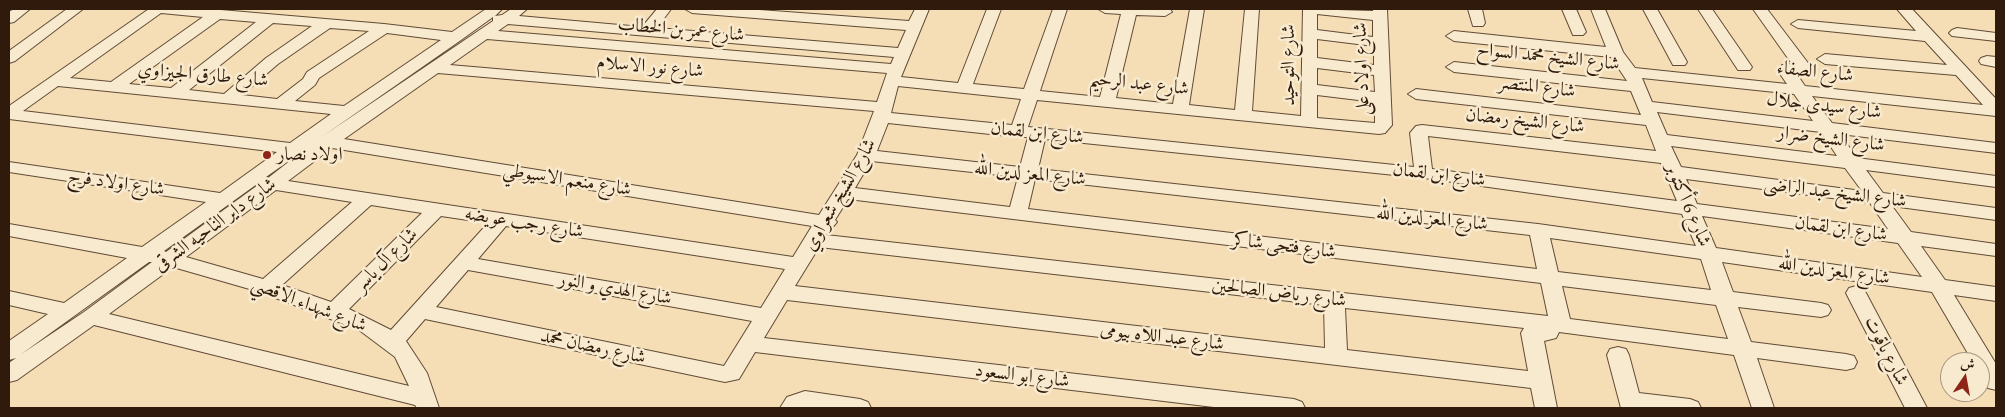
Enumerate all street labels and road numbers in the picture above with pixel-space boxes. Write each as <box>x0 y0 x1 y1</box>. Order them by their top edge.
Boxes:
street label: شارع عمر بن الخطاب <box>617 13 745 47</box>
street label: شارع اولاد على <box>1349 22 1375 116</box>
street label: شارع التوحيد <box>1278 24 1300 106</box>
street label: شارع الشيخ محمد السواح <box>1475 38 1621 76</box>
street label: شارع نور الاسلام <box>596 51 704 83</box>
street label: شارع الصفاء <box>1776 57 1854 87</box>
street label: شارع طارق الجيزاوي <box>137 58 269 92</box>
street label: شارع عبد الرحيم <box>1088 67 1190 101</box>
street label: شارع المنتصر <box>1497 71 1577 103</box>
street label: شارع سيدى جلال <box>1765 88 1883 124</box>
street label: شارع الشيخ رمضان <box>1464 103 1586 139</box>
street label: شارع ابن لقمان <box>989 117 1085 149</box>
street label: شارع الشيخ ضرار <box>1776 121 1886 157</box>
street label: شارع الشيخ شعراوي <box>799 135 881 255</box>
street label: شارع المعز لدين الله <box>973 157 1087 191</box>
street label: شارع ابن لقمان <box>1391 158 1487 192</box>
street label: شارع منعم الاسيوطي <box>501 159 633 201</box>
street label: شارع 6 أكتوبر <box>1660 160 1716 250</box>
street label: شارع اولاد فرج <box>66 165 166 201</box>
street label: شارع داير الناحيه الشرقى <box>149 173 281 277</box>
street label: شارع الشيخ عبد الراضى <box>1762 173 1908 213</box>
street label: شارع رجب عويضه <box>463 202 585 244</box>
street label: شارع المعز لدين الله <box>1375 202 1489 236</box>
street label: شارع ابن لقمان <box>1793 211 1889 247</box>
street label: شارع آل ياسر <box>349 223 423 297</box>
street label: شارع فتحى شاكر <box>1231 228 1337 264</box>
street label: شارع المعز لدين الله <box>1777 252 1891 290</box>
street label: شارع الهدي و النور <box>557 268 673 310</box>
street label: شارع شهداء الاقصي <box>248 273 370 337</box>
street label: شارع رياض الصالحين <box>1211 273 1347 313</box>
street label: شارع ياقوت <box>1859 313 1913 389</box>
street label: شارع عبد اللاه بيومى <box>1099 318 1225 356</box>
street label: شارع رمضان محمد <box>538 325 648 369</box>
street label: شارع ابو السعود <box>973 359 1071 393</box>

